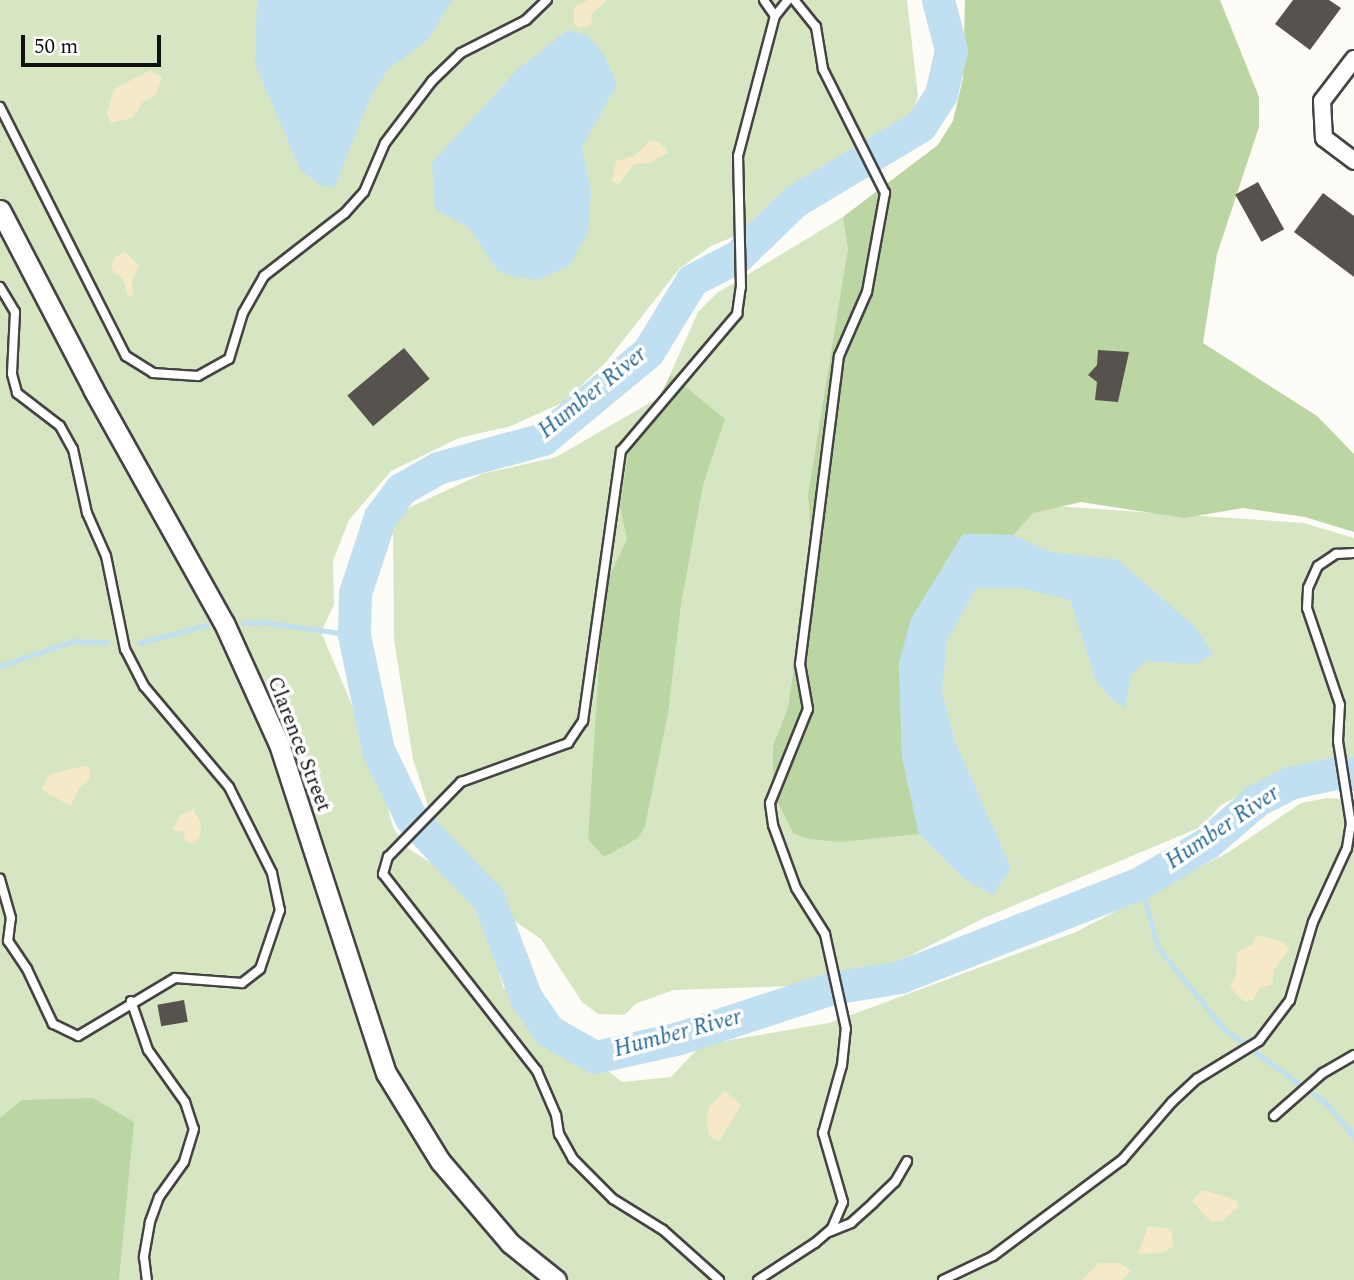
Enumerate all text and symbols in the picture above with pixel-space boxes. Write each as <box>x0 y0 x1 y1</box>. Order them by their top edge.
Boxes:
scale bar <box>24 21 164 65</box>
text: 50 m <box>34 31 78 63</box>
water label: Humber River <box>533 341 653 445</box>
street label: Clarence Street <box>262 673 336 815</box>
water label: Humber River <box>1161 780 1285 876</box>
water label: Humber River <box>611 1004 745 1064</box>

